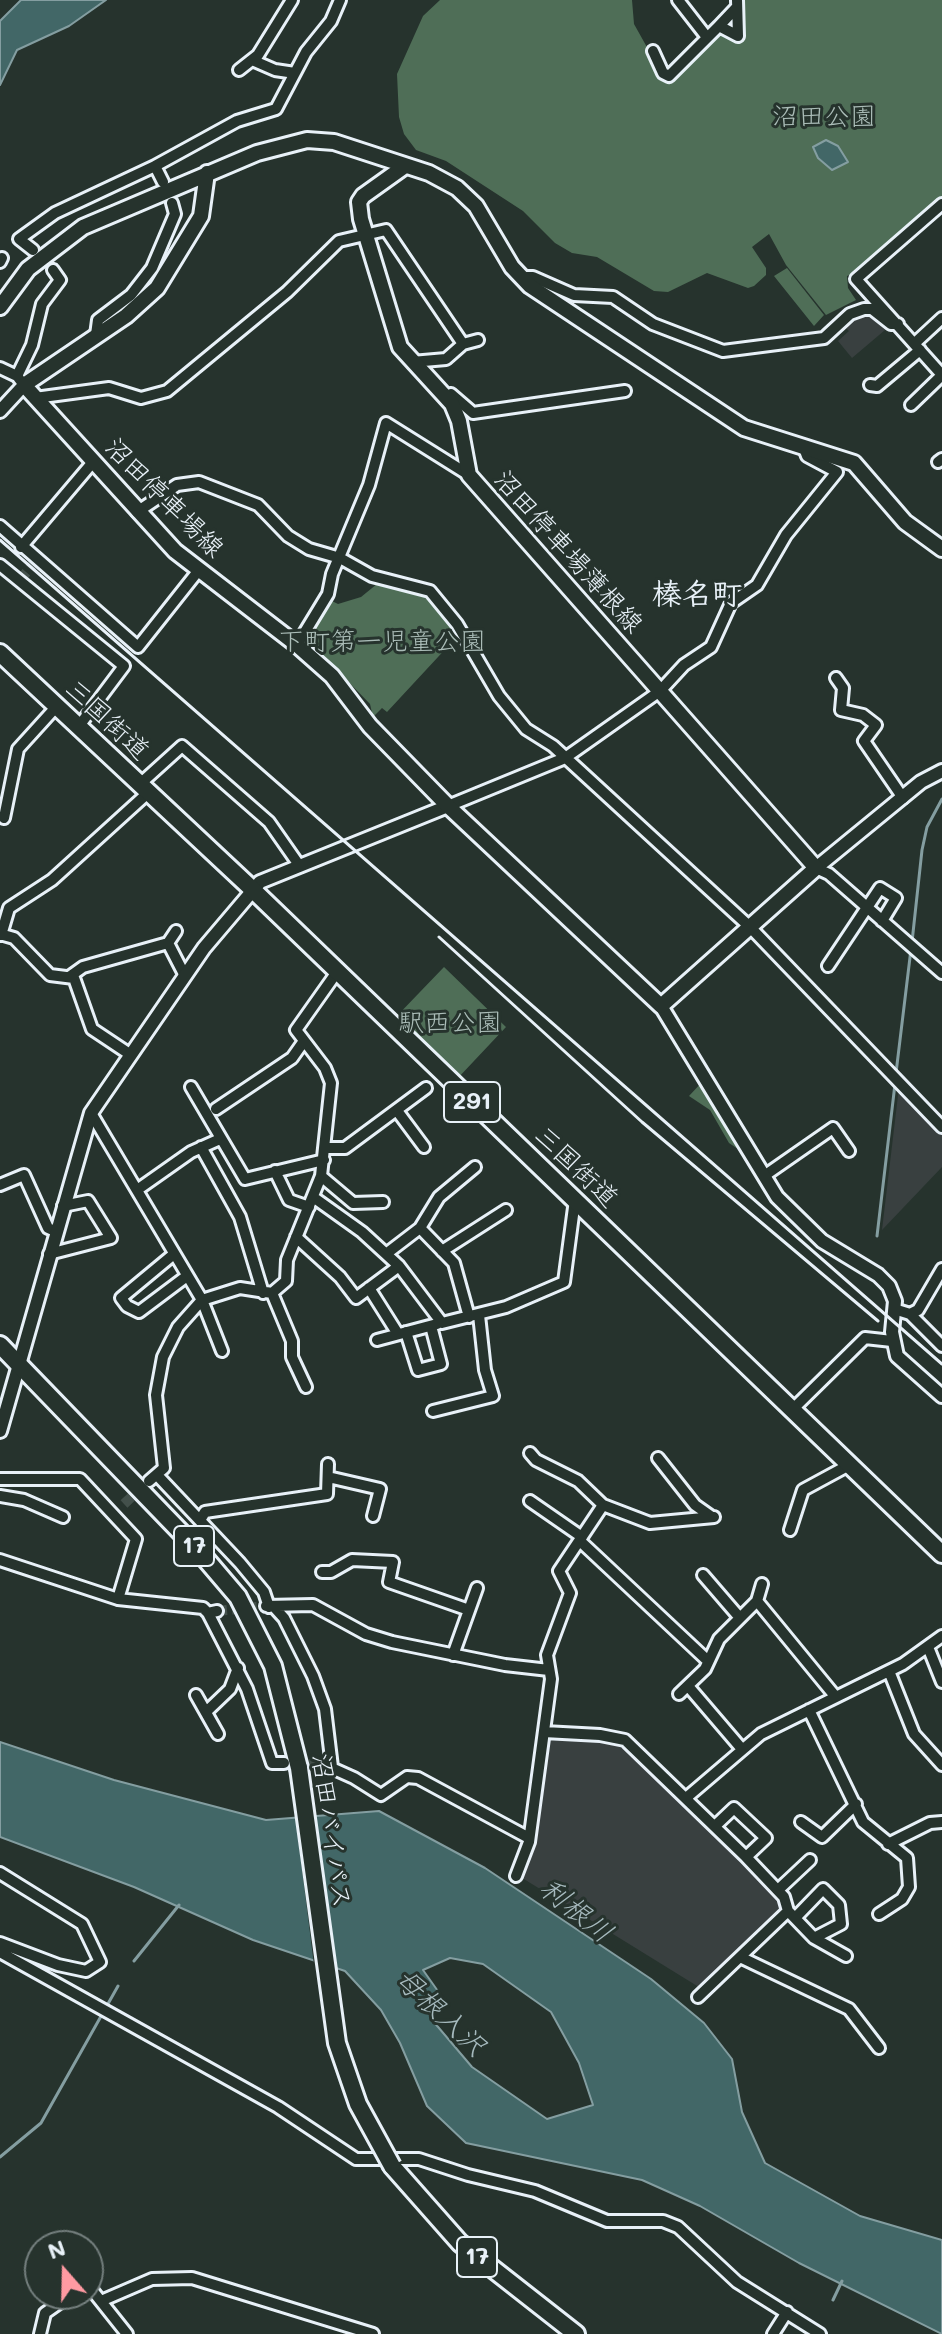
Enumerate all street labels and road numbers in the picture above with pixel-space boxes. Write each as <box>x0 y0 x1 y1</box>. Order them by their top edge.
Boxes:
street label: 沼田停車場線 <box>98 432 230 564</box>
street label: 沼田停車場薄根線 <box>487 464 649 640</box>
street label: 三国街道 <box>58 673 156 767</box>
road number: 291 <box>444 1082 500 1122</box>
street label: 三国街道 <box>528 1120 624 1214</box>
road number: 17 <box>174 1526 214 1566</box>
street label: 沼田バイパス <box>305 1752 357 1910</box>
road number: 17 <box>457 2237 497 2277</box>

